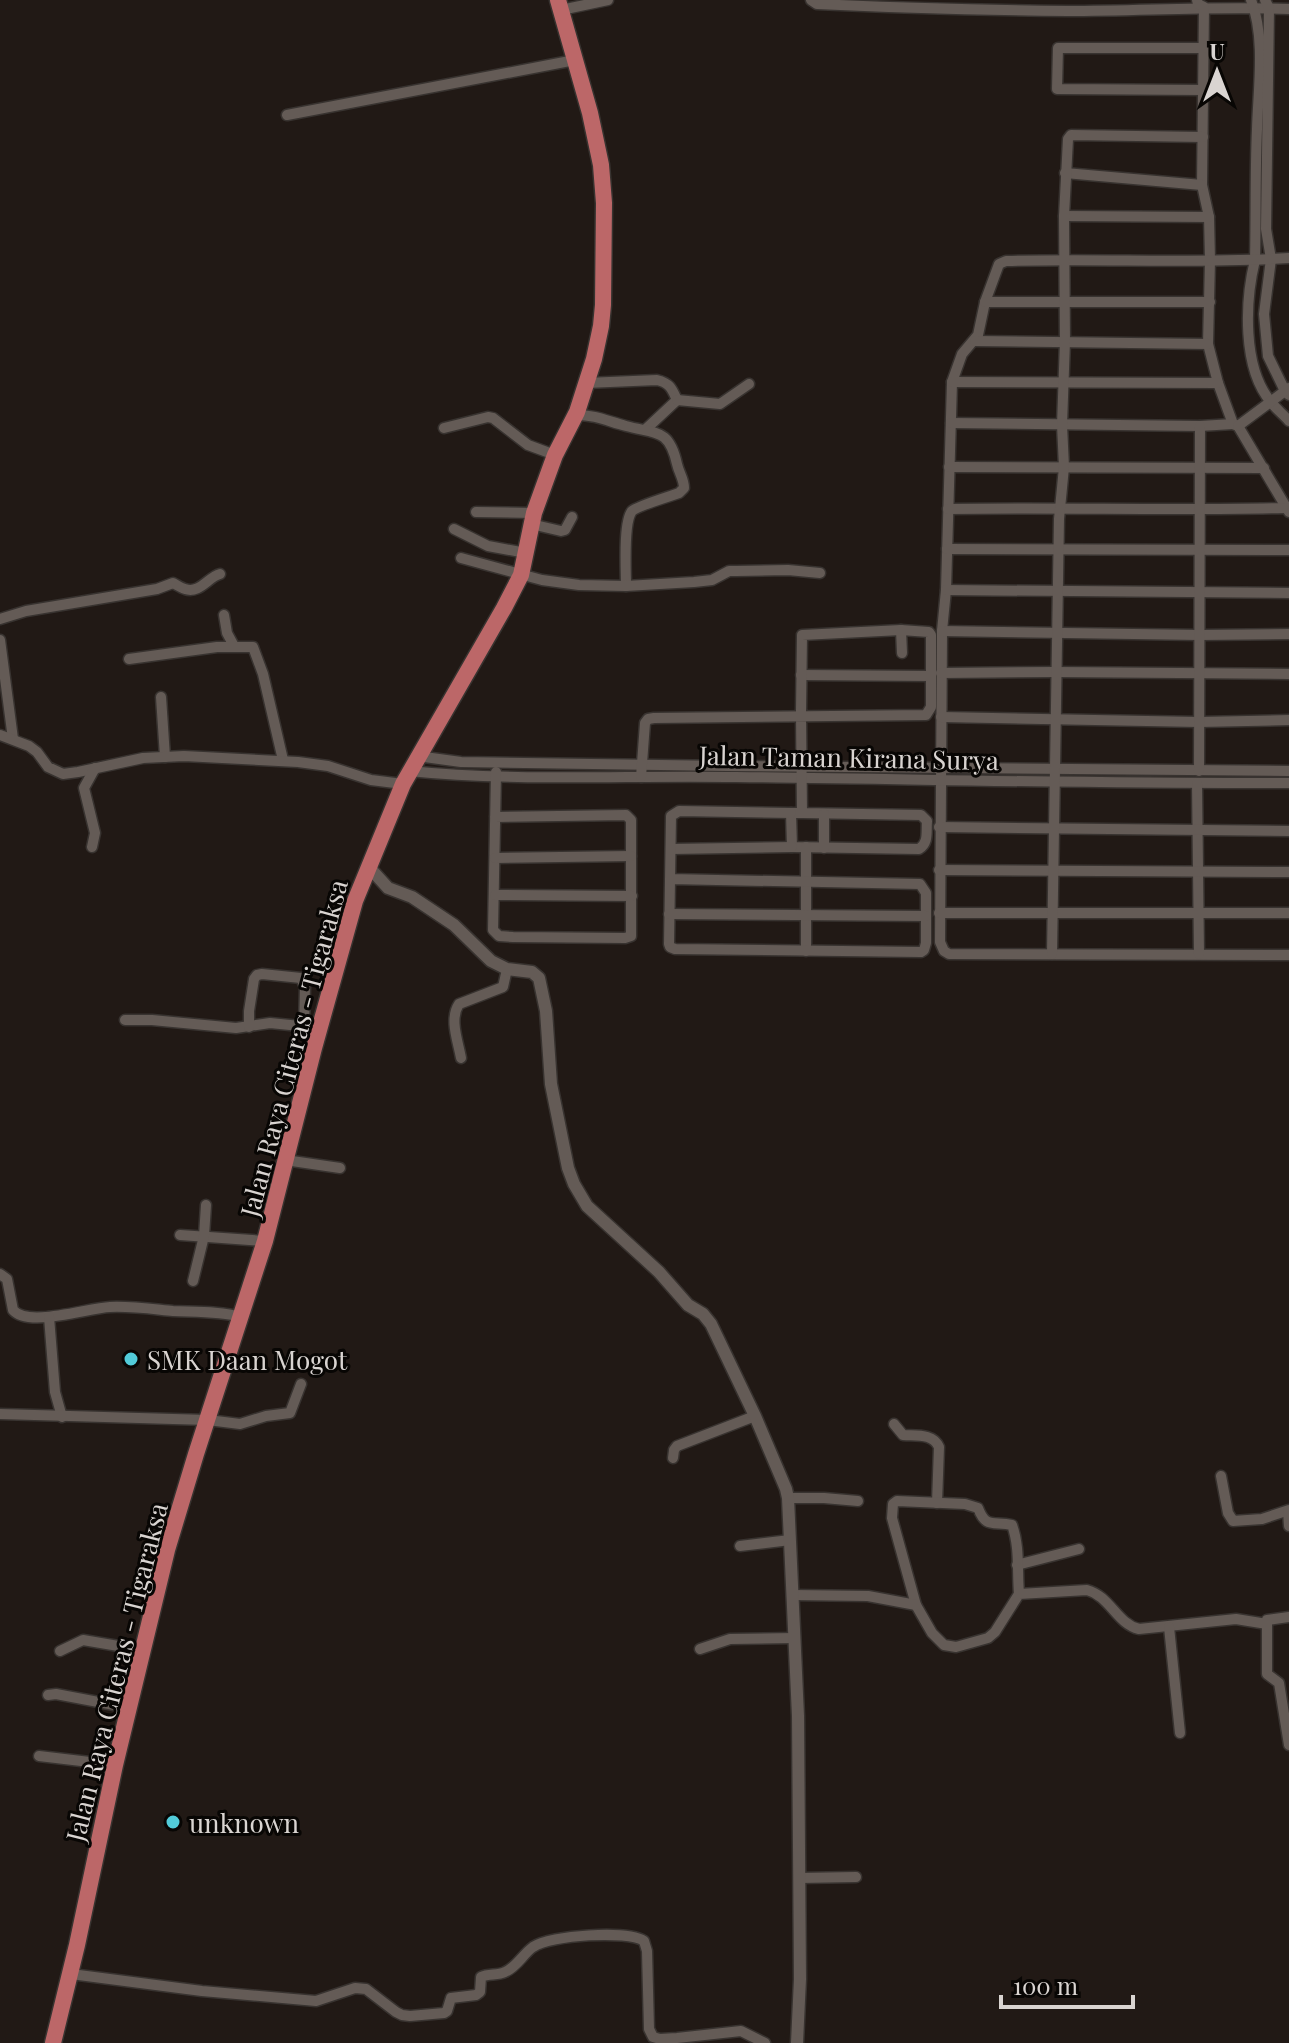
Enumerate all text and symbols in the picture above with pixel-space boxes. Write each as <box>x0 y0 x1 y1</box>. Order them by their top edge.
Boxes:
north arrow <box>1177 32 1257 112</box>
text: U <box>1209 36 1225 66</box>
street label: Jalan Taman Kirana Surya <box>698 737 999 777</box>
street label: Jalan Raya Citeras - Tigaraksa <box>231 875 355 1221</box>
place label: SMK Daan Mogot <box>147 1342 348 1377</box>
marker: SMK Daan Mogot <box>122 1350 140 1368</box>
street label: Jalan Raya Citeras - Tigaraksa <box>57 1499 175 1846</box>
place label: unknown <box>189 1805 300 1840</box>
marker: unknown <box>164 1813 182 1831</box>
scale bar <box>1001 1959 1133 2009</box>
text: 100 m <box>1013 1969 1078 2001</box>

